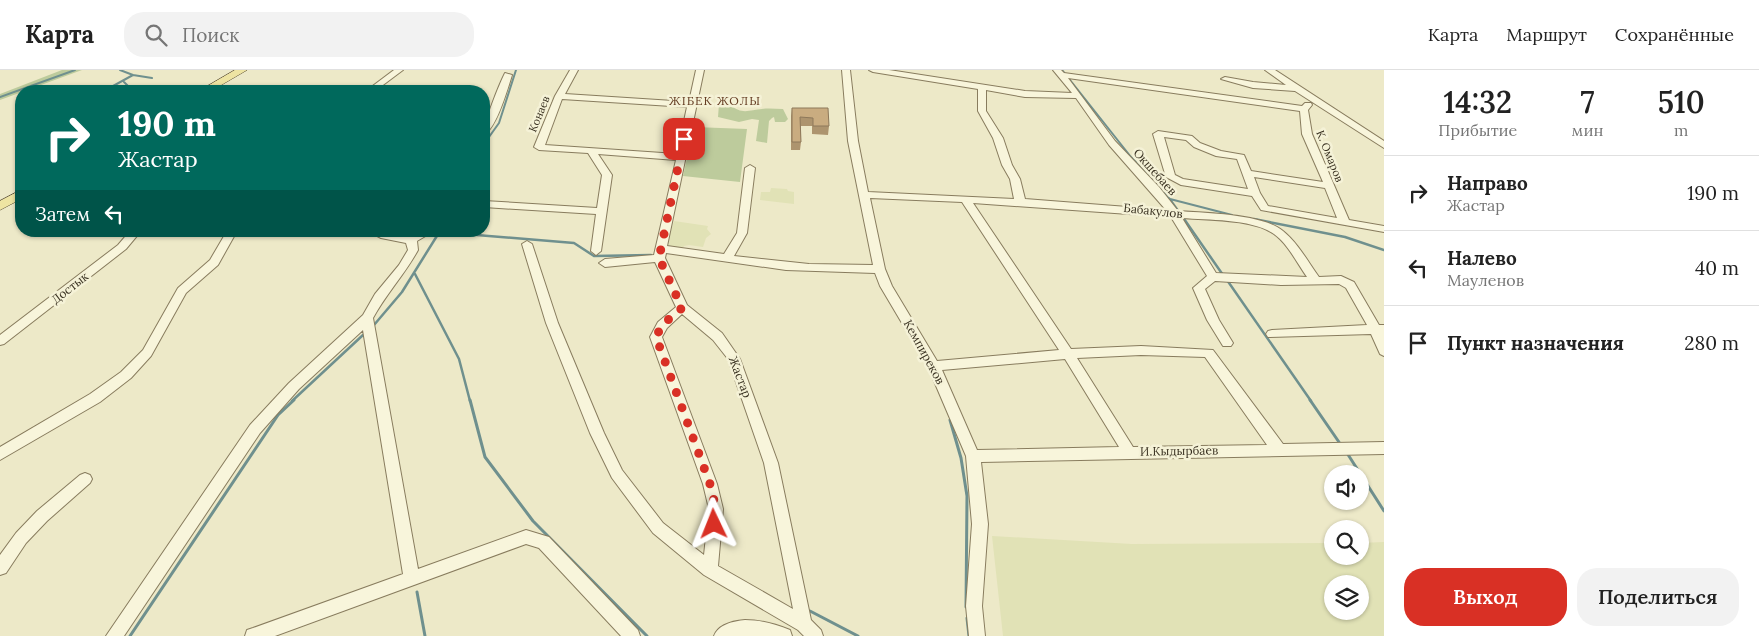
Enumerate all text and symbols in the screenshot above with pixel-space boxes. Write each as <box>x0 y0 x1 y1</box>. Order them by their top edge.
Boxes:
search box <box>124 12 474 57</box>
text: Карта <box>25 19 94 50</box>
icon: search <box>142 21 170 49</box>
text: Поиск <box>182 23 240 47</box>
text: Карта <box>1428 23 1478 46</box>
text: Маршрут <box>1506 23 1587 46</box>
text: Сохранённые <box>1615 23 1734 46</box>
text: 14:32 <box>1444 83 1512 121</box>
text: 7 <box>1581 83 1594 121</box>
text: 510 <box>1658 83 1705 121</box>
district label: ЖІБЕК ЖОЛЫ <box>669 93 761 108</box>
street label: Конаев <box>525 94 553 134</box>
text: 190 m <box>118 101 216 146</box>
icon: right <box>35 105 100 170</box>
pin <box>663 118 705 160</box>
text: Прибытие <box>1438 120 1517 140</box>
text: мин <box>1572 120 1603 140</box>
text: m <box>1674 120 1688 140</box>
icon: arrive <box>670 125 698 153</box>
street label: К. Омаров <box>1313 128 1347 184</box>
text: Жастар <box>118 145 198 173</box>
street label: Окшебаев <box>1130 145 1180 198</box>
text: Направо <box>1447 171 1528 195</box>
icon: right <box>1404 179 1432 207</box>
text: 190 m <box>1687 181 1739 205</box>
text: Жастар <box>1447 195 1505 215</box>
icon: left <box>100 200 128 228</box>
street label: Бабакулов <box>1123 200 1183 221</box>
text: Затем <box>35 202 90 226</box>
text: Налево <box>1447 246 1517 270</box>
icon: left <box>1404 254 1432 282</box>
text: 40 m <box>1695 256 1739 280</box>
street label: Достык <box>48 268 92 307</box>
text: Мауленов <box>1447 270 1524 290</box>
street label: Кемпиреков <box>901 317 948 387</box>
icon: arrive <box>1404 329 1432 357</box>
text: Пункт назначения <box>1447 331 1624 355</box>
text: 280 m <box>1684 331 1739 355</box>
street label: Жастар <box>726 354 755 400</box>
street label: И.Кыдырбаев <box>1140 442 1218 459</box>
map controls <box>1324 465 1369 620</box>
button: sound <box>1324 465 1369 510</box>
position arrow <box>687 497 739 549</box>
button: search <box>1324 520 1369 565</box>
button: Выход <box>1404 568 1567 626</box>
button: Поделиться <box>1577 568 1739 626</box>
button: layers <box>1324 575 1369 620</box>

